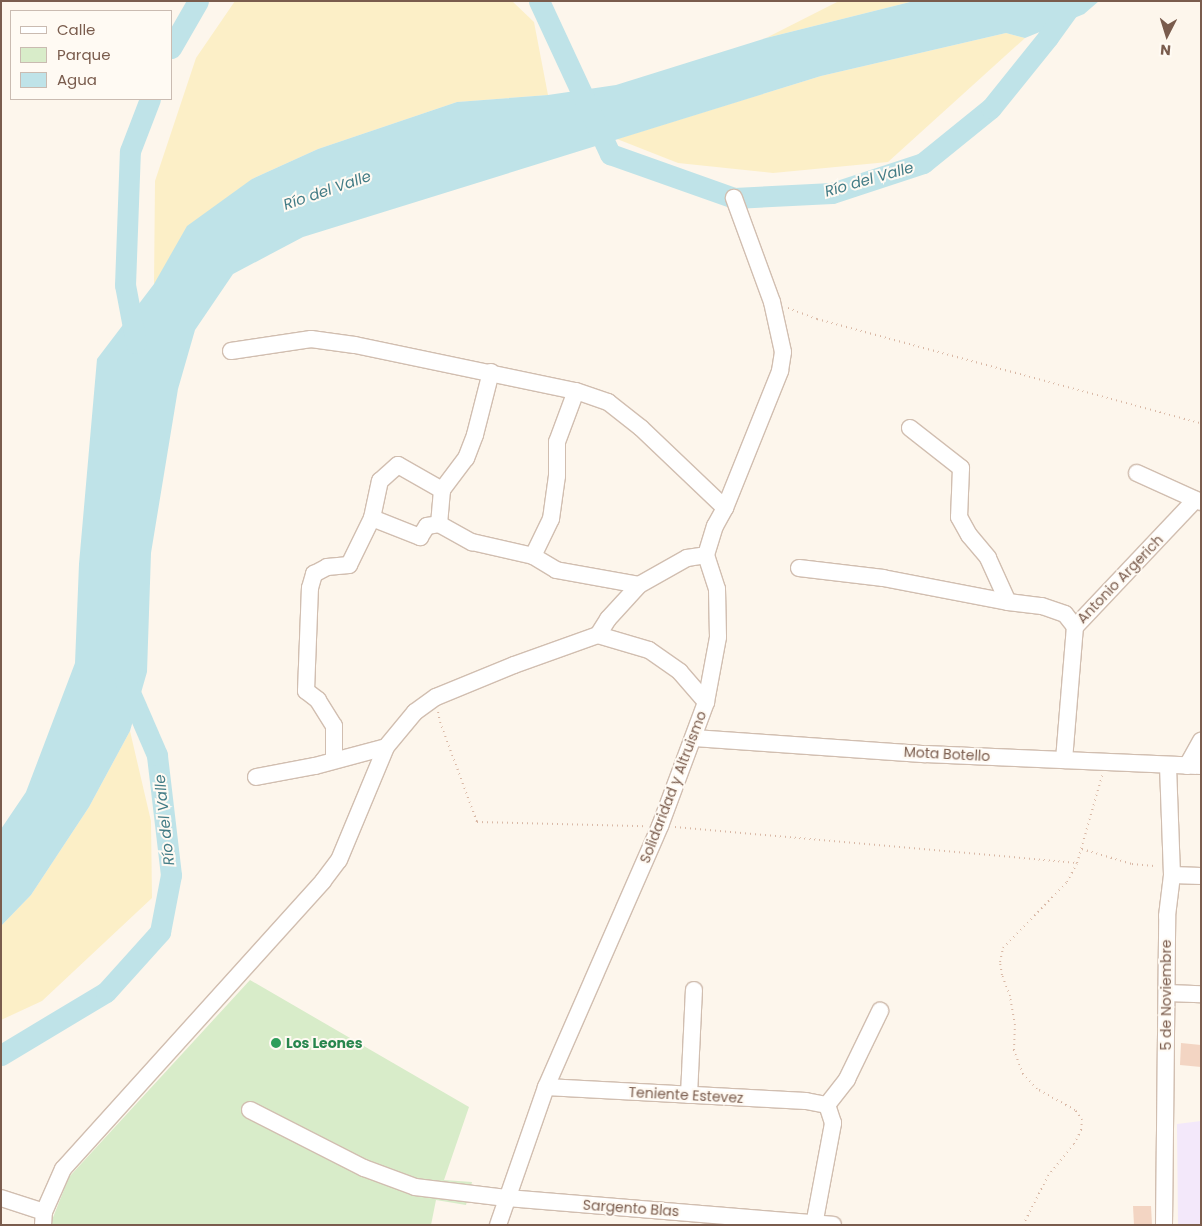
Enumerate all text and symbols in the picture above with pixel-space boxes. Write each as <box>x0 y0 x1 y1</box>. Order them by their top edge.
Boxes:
legend <box>10 10 172 100</box>
north arrow <box>1142 10 1192 60</box>
text: Calle <box>57 19 95 40</box>
text: N <box>1160 40 1172 60</box>
text: Parque <box>57 44 110 65</box>
text: Agua <box>57 69 97 90</box>
water label: Río del Valle <box>823 158 915 200</box>
water label: Río del Valle <box>281 167 373 213</box>
street label: Antonio Argerich <box>1074 531 1166 627</box>
street label: Solidaridad y Altruismo <box>636 709 710 865</box>
street label: Mota Botello <box>903 743 991 765</box>
water label: Río del Valle <box>150 774 178 866</box>
street label: 5 de Noviembre <box>1158 940 1174 1050</box>
place label: Los Leones <box>286 1035 362 1051</box>
marker: Los Leones <box>270 1037 282 1049</box>
street label: Teniente Estevez <box>628 1084 744 1106</box>
street label: Sargento Blas <box>582 1196 680 1220</box>

